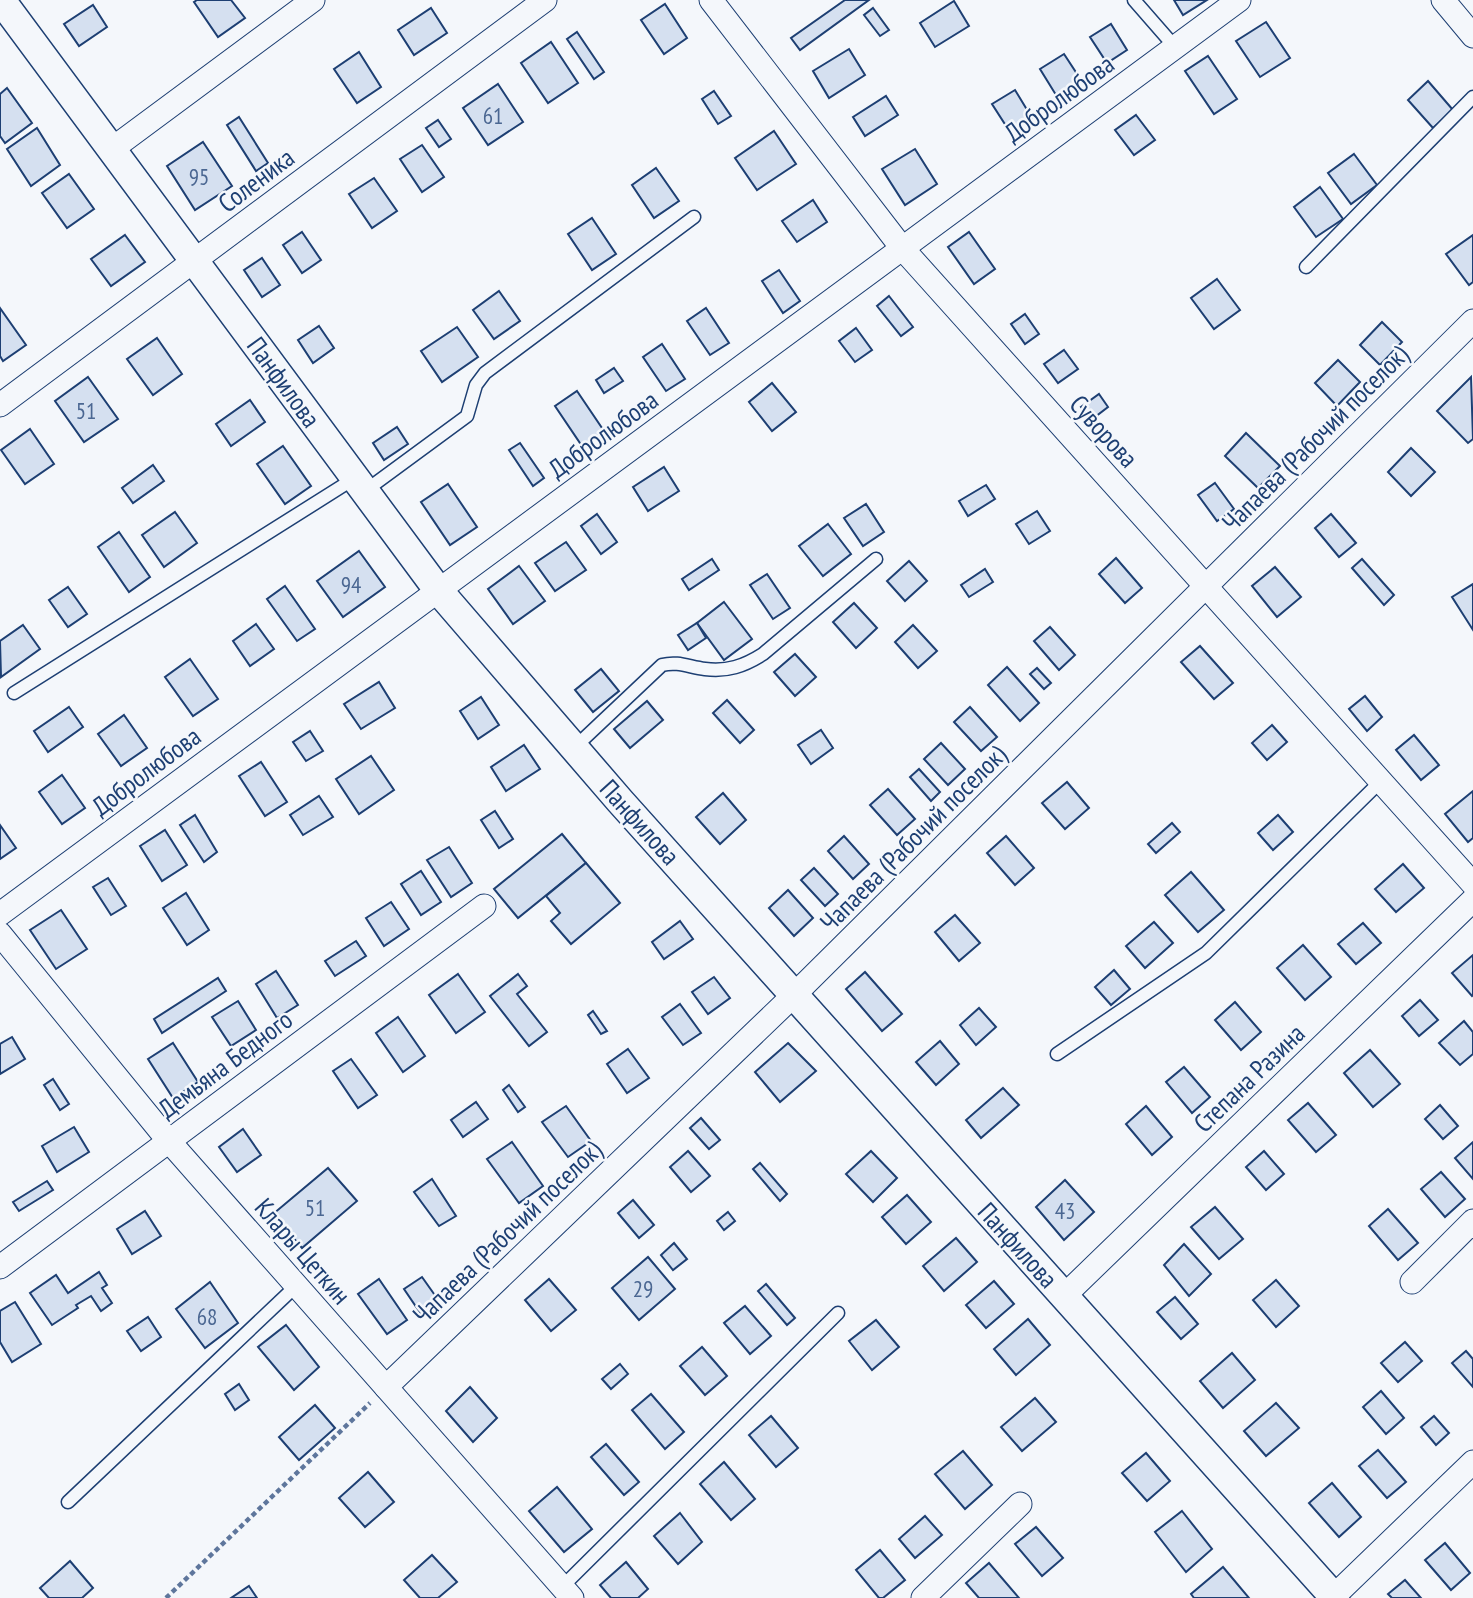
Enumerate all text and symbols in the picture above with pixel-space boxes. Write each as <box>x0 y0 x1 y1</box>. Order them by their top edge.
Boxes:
street label: Добролюбова <box>998 47 1120 149</box>
house number: 61 <box>483 101 503 130</box>
street label: Соленика <box>211 141 301 219</box>
house number: 95 <box>189 162 209 191</box>
street label: Панфилова <box>240 330 328 434</box>
street label: Чапаева (Рабочий поселок) <box>1215 338 1415 538</box>
street label: Добролюбова <box>542 383 664 485</box>
street label: Суворова <box>1063 388 1145 474</box>
house number: 51 <box>76 396 96 425</box>
house number: 94 <box>341 570 361 599</box>
street label: Добролюбова <box>85 719 207 823</box>
street label: Чапаева (Рабочий поселок) <box>813 738 1013 938</box>
street label: Панфилова <box>593 772 687 872</box>
street label: Демьяна Бедного <box>151 1003 299 1125</box>
street label: Степана Разина <box>1187 1017 1311 1139</box>
street label: Чапаева (Рабочий поселок) <box>406 1133 608 1331</box>
street label: Клары Цеткин <box>248 1191 358 1311</box>
house number: 51 <box>305 1193 325 1222</box>
street label: Панфилова <box>971 1195 1065 1295</box>
house number: 43 <box>1055 1196 1075 1225</box>
house number: 29 <box>633 1274 653 1303</box>
house number: 68 <box>197 1302 217 1331</box>

